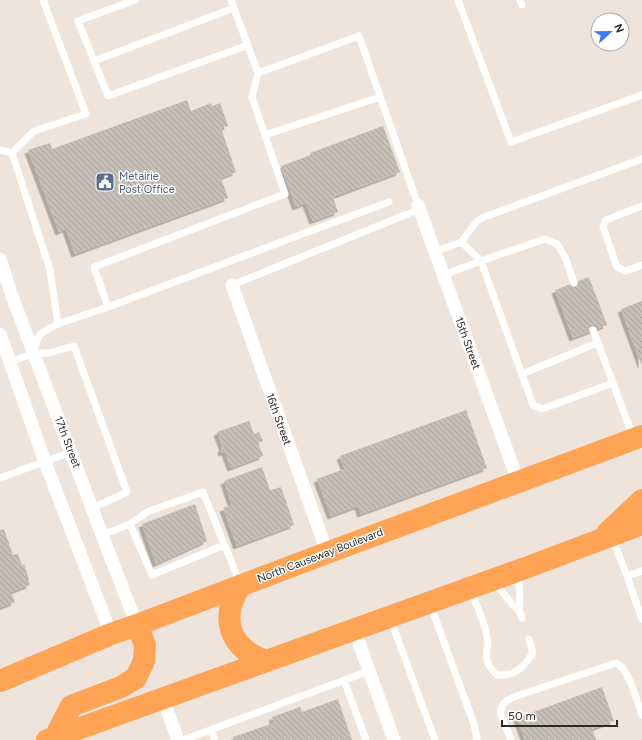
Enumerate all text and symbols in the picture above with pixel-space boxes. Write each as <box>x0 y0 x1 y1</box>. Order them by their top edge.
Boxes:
north arrow <box>590 12 630 52</box>
text: N <box>611 22 626 35</box>
place label: Metairie Post Office <box>119 170 175 196</box>
public building icon: Metairie Post Office <box>94 171 116 193</box>
street label: 15th Street <box>452 315 483 371</box>
street label: 16th Street <box>263 391 294 447</box>
street label: 17th Street <box>52 415 83 470</box>
street label: North Causeway Boulevard <box>255 525 385 585</box>
scale bar <box>502 702 617 728</box>
text: 50 m <box>508 709 536 723</box>

